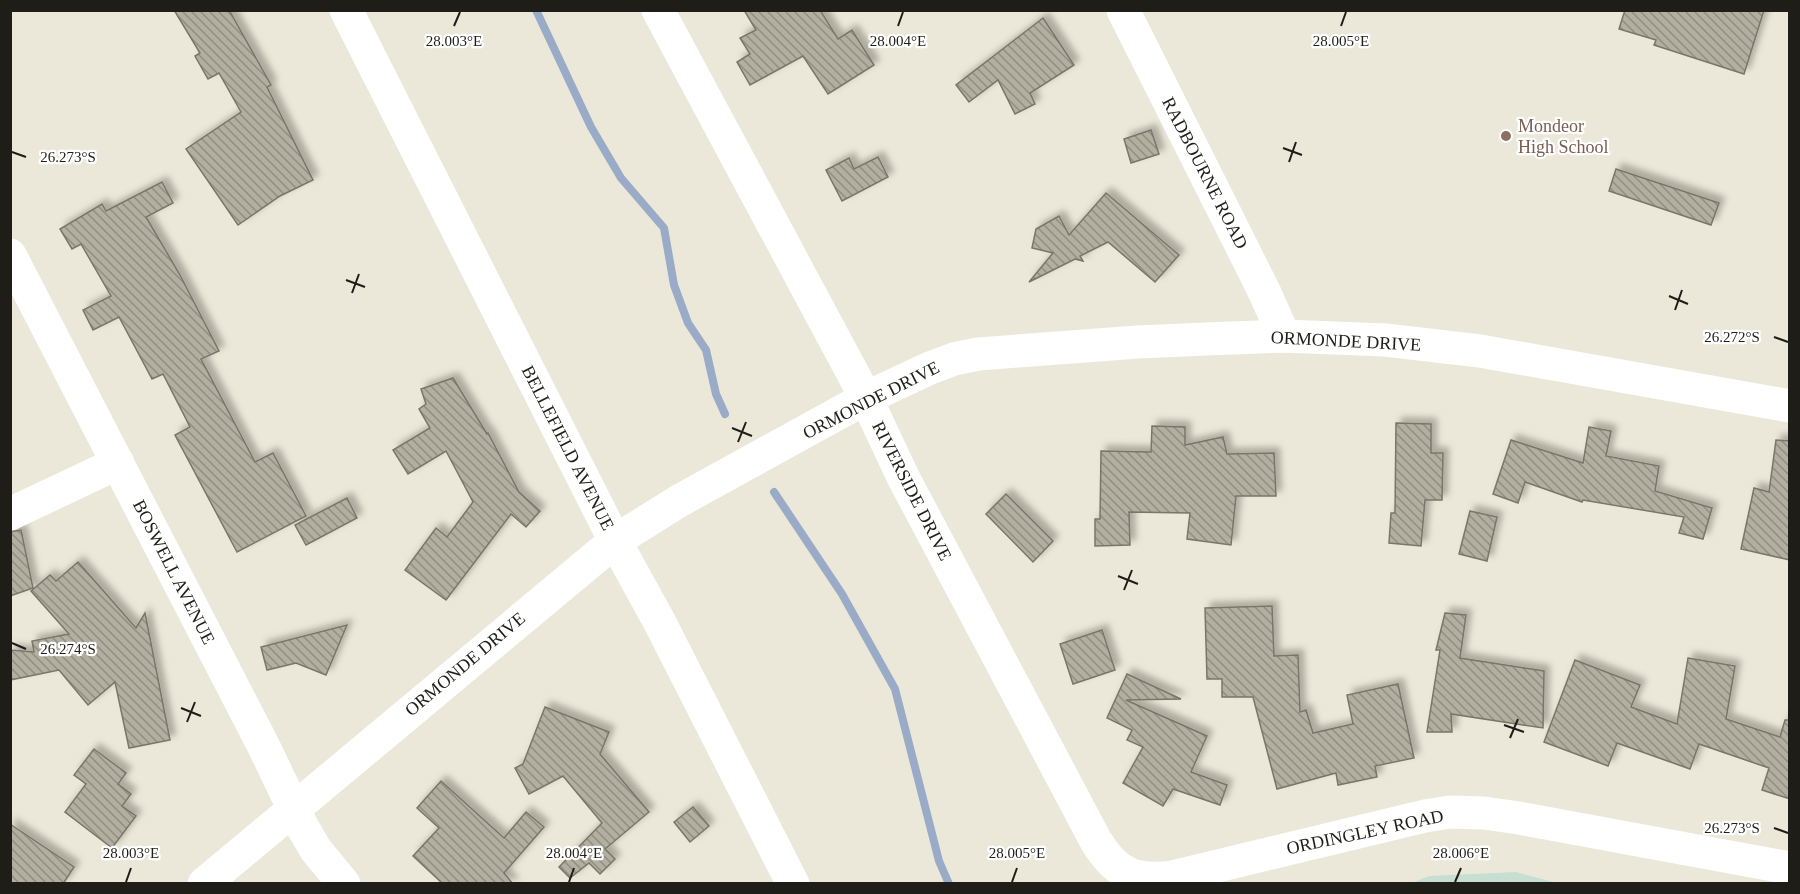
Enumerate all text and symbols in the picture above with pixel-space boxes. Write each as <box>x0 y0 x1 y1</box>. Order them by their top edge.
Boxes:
text: 28.003°E <box>426 33 482 49</box>
text: 28.004°E <box>870 33 926 49</box>
text: 28.005°E <box>1313 33 1369 49</box>
street label: RADBOURNE ROAD <box>1158 94 1252 252</box>
place label: Mondeor High School <box>1518 116 1609 157</box>
marker: Mondeor High School <box>1499 129 1513 143</box>
text: 26.273°S <box>40 149 96 165</box>
street label: ORMONDE DRIVE <box>1270 327 1422 355</box>
text: 26.272°S <box>1704 329 1760 345</box>
street label: ORMONDE DRIVE <box>799 357 943 443</box>
street label: BELLEFIELD AVENUE <box>518 362 618 534</box>
street label: RIVERSIDE DRIVE <box>868 418 956 564</box>
street label: BOSWELL AVENUE <box>129 496 219 648</box>
street label: ORMONDE DRIVE <box>401 608 529 720</box>
text: 26.274°S <box>40 641 96 657</box>
street label: ORDINGLEY ROAD <box>1285 806 1445 858</box>
text: 26.273°S <box>1704 820 1760 836</box>
text: 28.003°E <box>103 845 159 861</box>
text: 28.004°E <box>546 845 602 861</box>
text: 28.005°E <box>989 845 1045 861</box>
text: 28.006°E <box>1433 845 1489 861</box>

